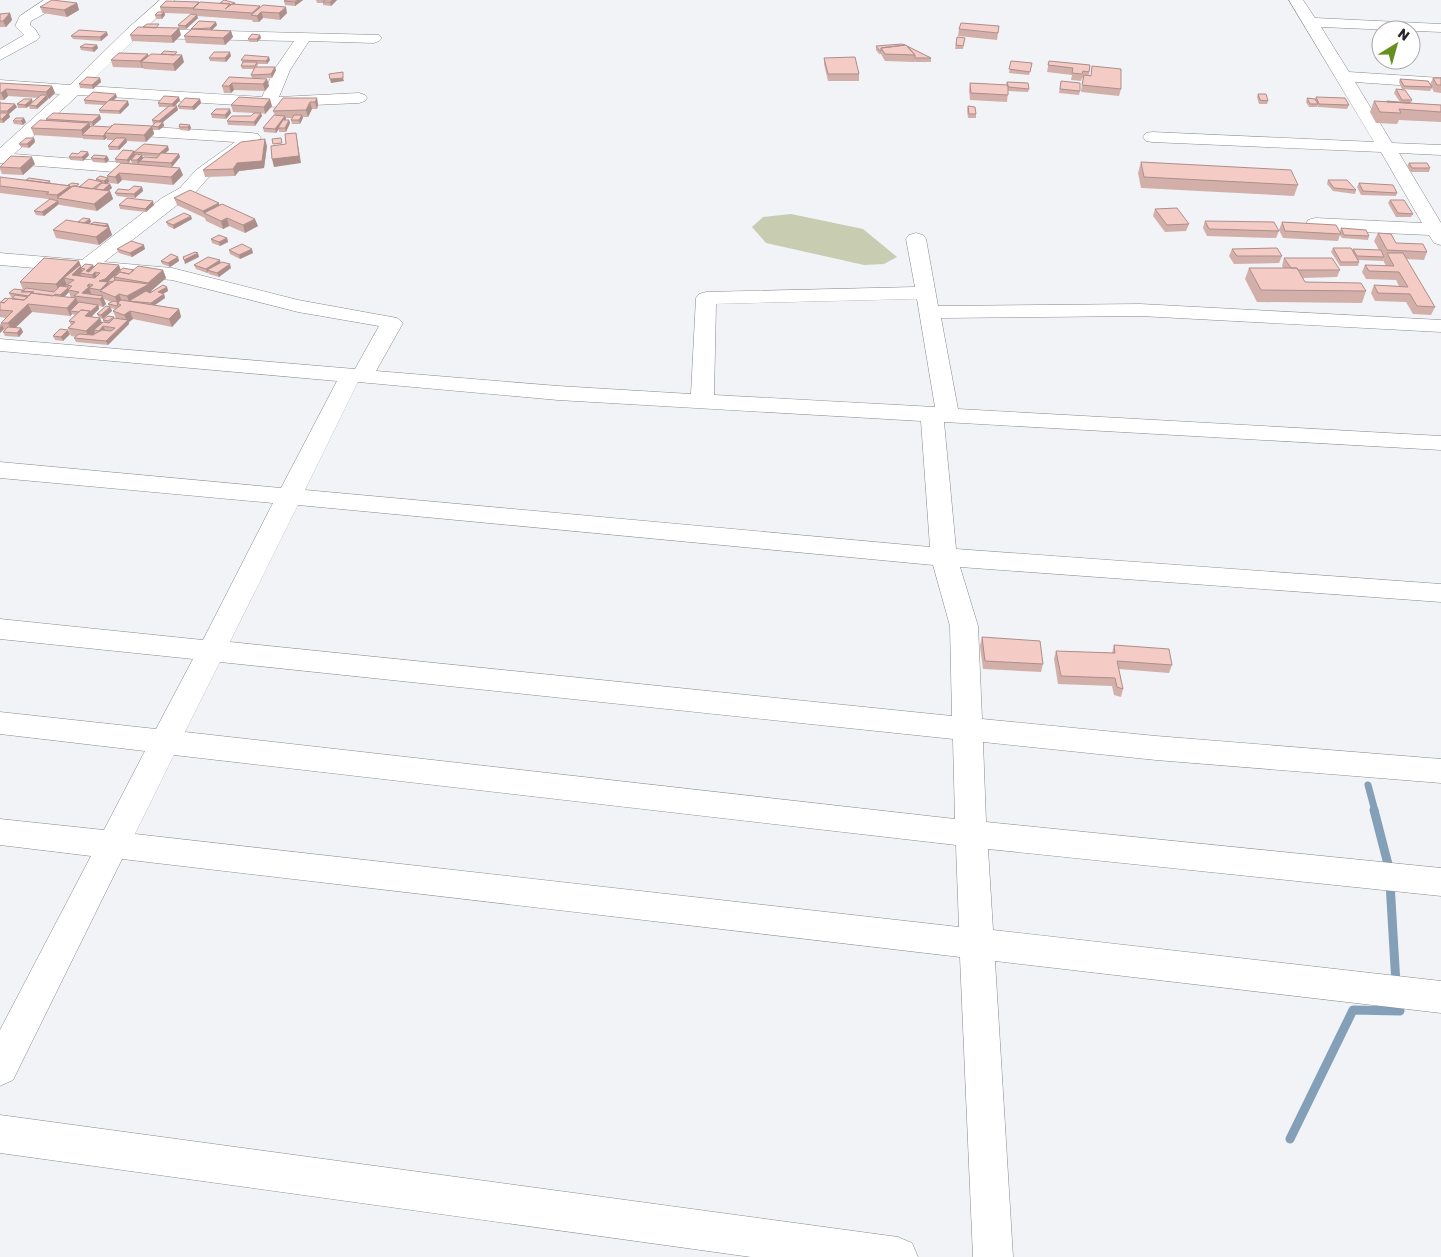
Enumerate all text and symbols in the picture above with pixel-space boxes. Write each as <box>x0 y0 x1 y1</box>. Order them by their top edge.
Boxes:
north arrow <box>1371 20 1421 70</box>
text: N <box>1394 25 1413 45</box>

